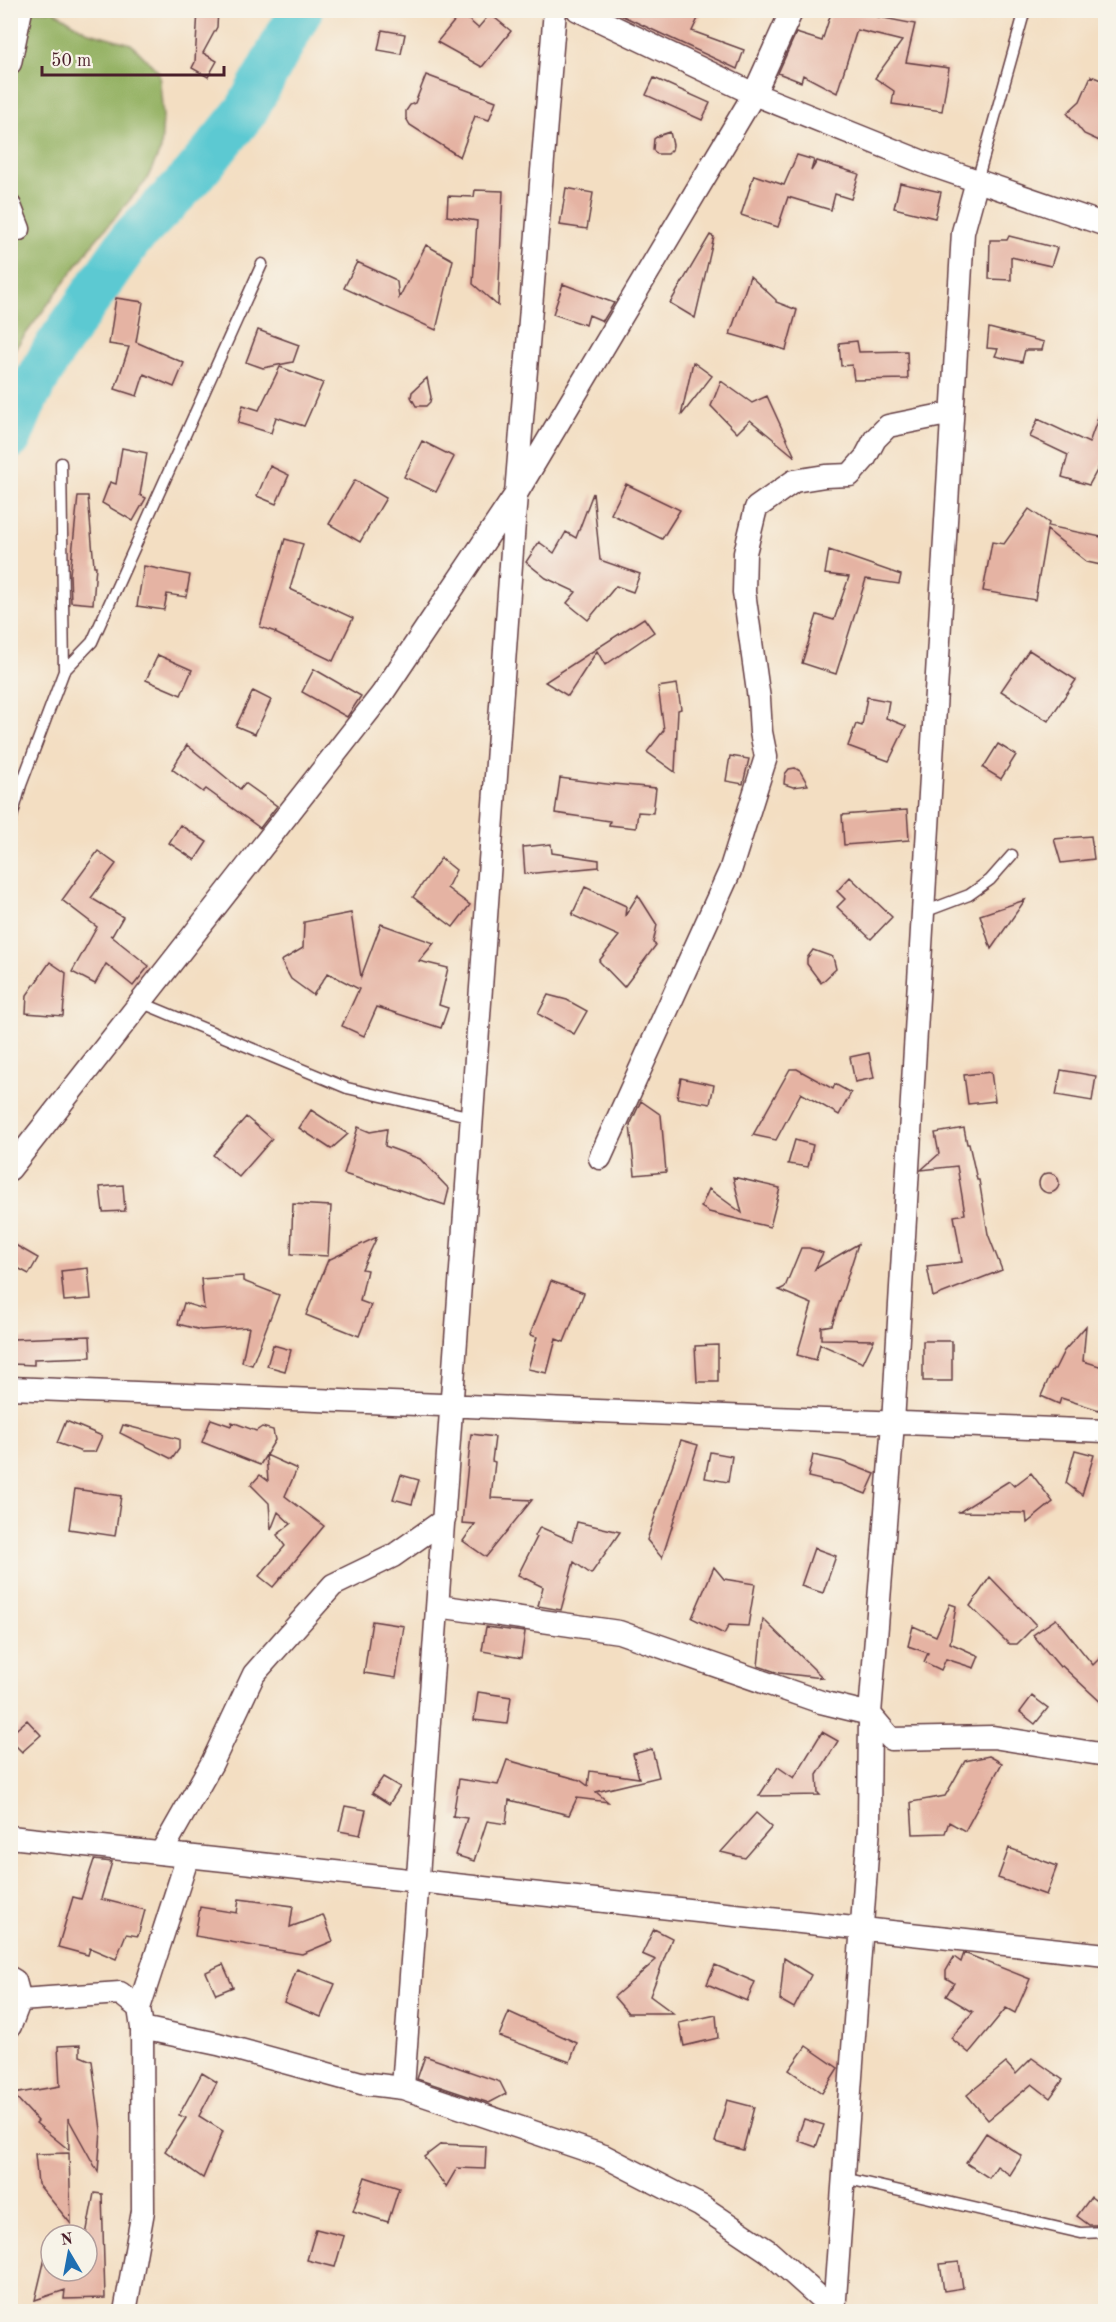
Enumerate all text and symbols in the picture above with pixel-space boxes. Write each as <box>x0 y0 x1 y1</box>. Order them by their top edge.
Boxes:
scale bar <box>42 39 224 77</box>
text: 50 m <box>51 52 91 70</box>
north arrow <box>39 2223 99 2283</box>
text: N <box>59 2231 75 2249</box>

